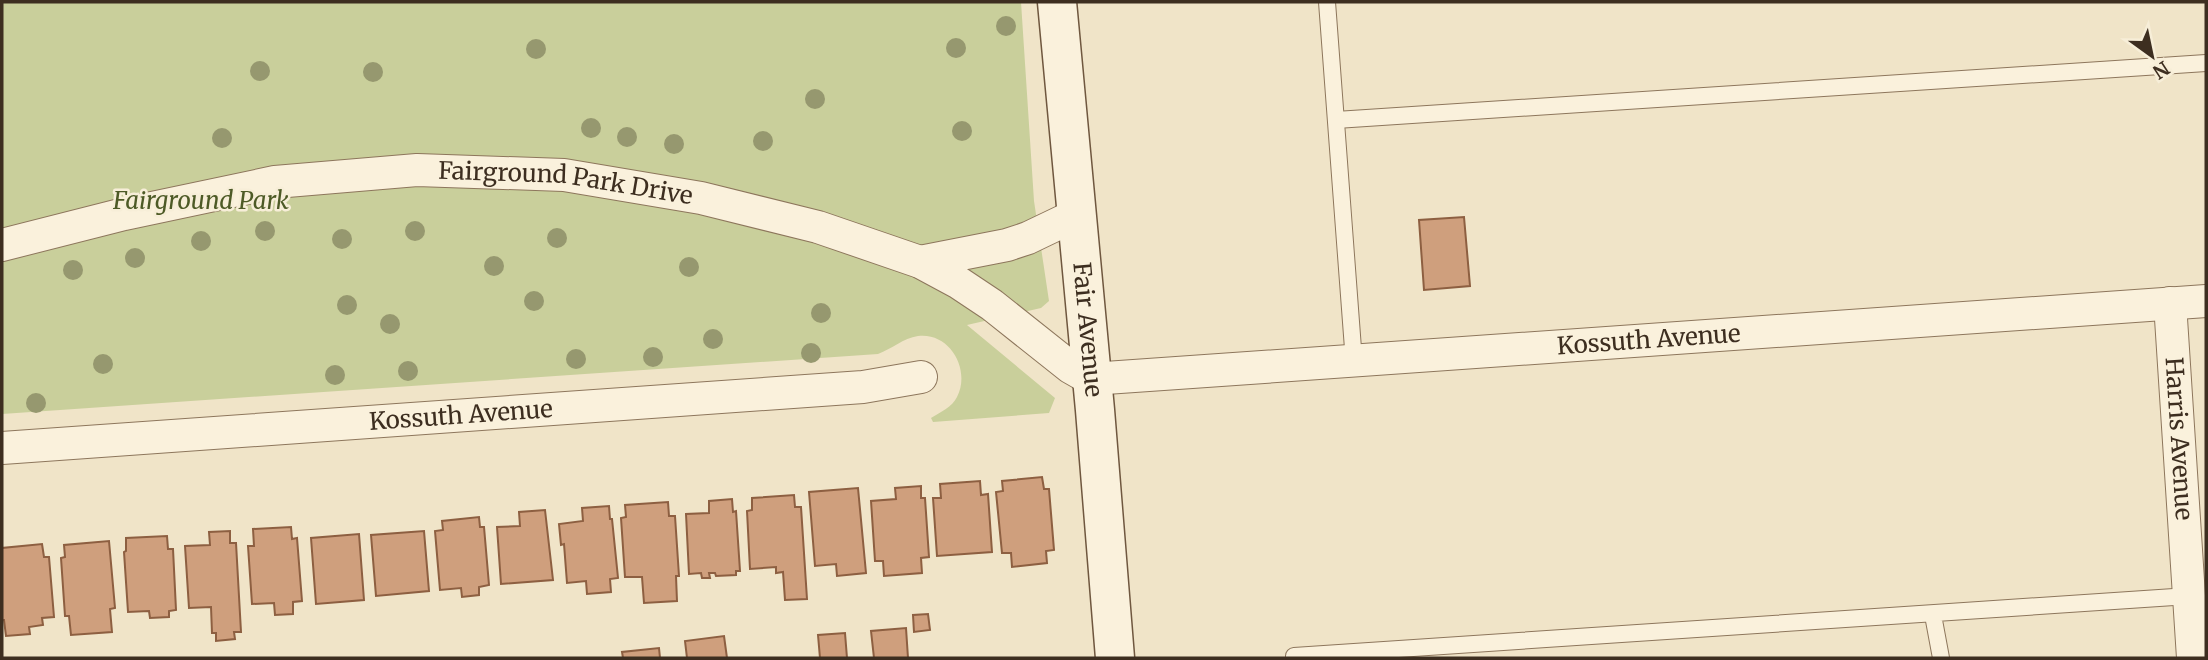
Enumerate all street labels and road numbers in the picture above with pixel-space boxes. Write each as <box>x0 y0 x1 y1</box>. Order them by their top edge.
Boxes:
street label: Fairground Park Drive <box>438 155 695 211</box>
street label: Fair Avenue <box>1066 261 1110 398</box>
street label: Kossuth Avenue <box>1556 318 1742 361</box>
street label: Harris Avenue <box>2159 356 2200 521</box>
street label: Kossuth Avenue <box>368 393 554 437</box>

